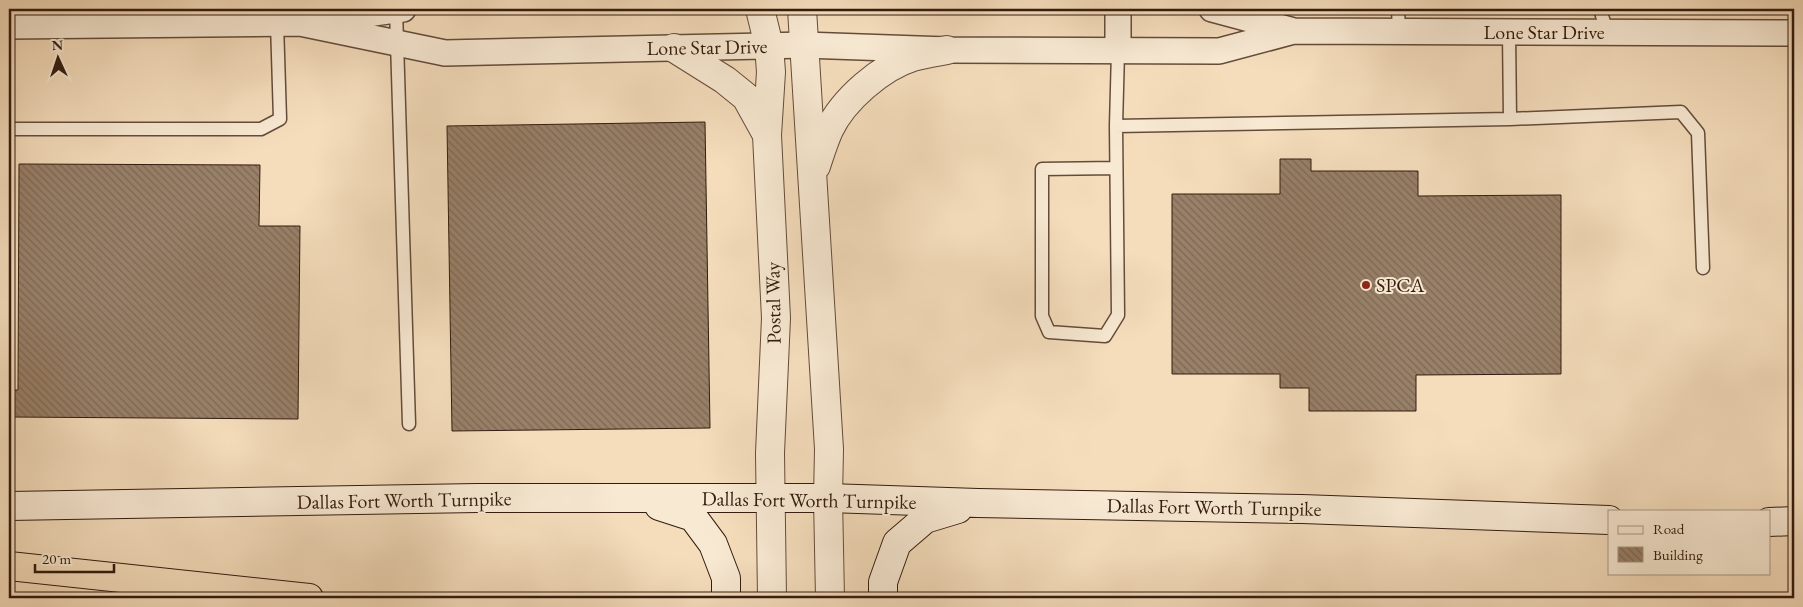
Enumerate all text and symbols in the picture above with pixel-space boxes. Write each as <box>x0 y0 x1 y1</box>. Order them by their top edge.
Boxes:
street label: Lone Star Drive <box>1484 19 1605 45</box>
north arrow <box>32 32 82 82</box>
street label: Lone Star Drive <box>646 33 768 61</box>
text: N <box>51 36 64 54</box>
street label: Postal Way <box>759 261 787 344</box>
place label: SPCA <box>1376 272 1425 298</box>
marker: SPCA <box>1360 279 1372 291</box>
street label: Dallas Fort Worth Turnpike <box>296 485 512 515</box>
street label: Dallas Fort Worth Turnpike <box>701 485 917 515</box>
street label: Dallas Fort Worth Turnpike <box>1106 492 1322 522</box>
legend <box>1608 510 1770 574</box>
text: Road <box>1653 519 1685 538</box>
scale bar <box>35 542 114 574</box>
text: Building <box>1653 545 1703 564</box>
text: 20 m <box>42 549 71 568</box>

